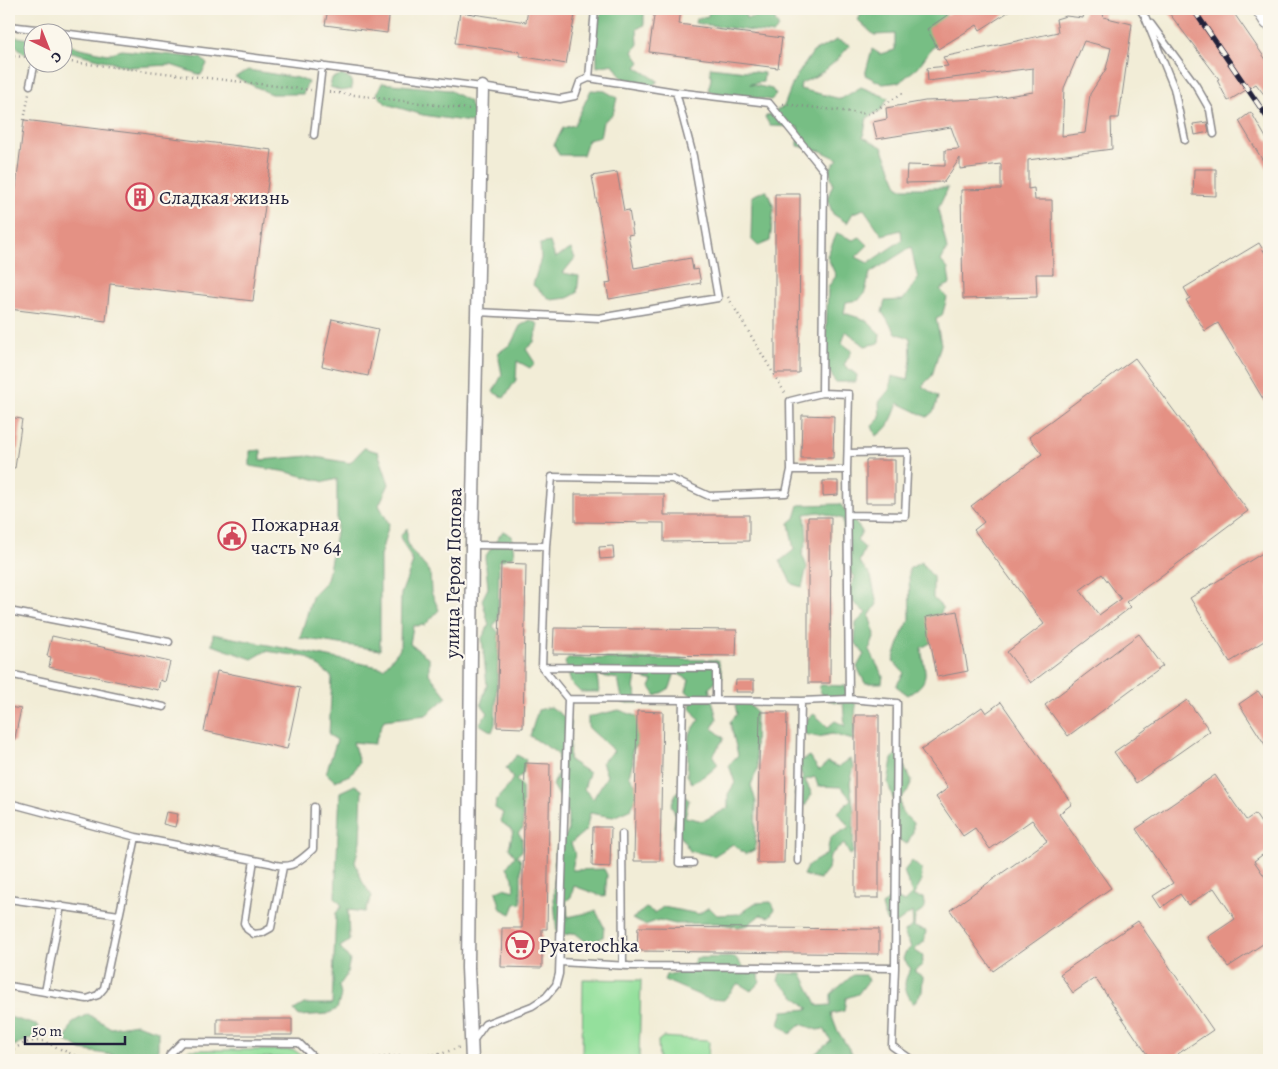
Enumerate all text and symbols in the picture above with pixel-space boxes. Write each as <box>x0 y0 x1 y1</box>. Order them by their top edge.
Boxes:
north arrow <box>22 22 72 72</box>
text: С <box>47 47 66 67</box>
building icon: Сладкая жизнь <box>125 182 155 212</box>
place label: Сладкая жизнь <box>159 184 289 211</box>
street label: улица Героя Попова <box>438 487 468 660</box>
place label: Пожарная часть № 64 <box>251 511 341 561</box>
public building icon: Пожарная часть № 64 <box>217 521 247 551</box>
supermarket icon: Pyaterochka <box>505 930 535 960</box>
place label: Pyaterochka <box>539 932 640 959</box>
scale bar <box>25 1014 125 1046</box>
text: 50 m <box>32 1021 62 1041</box>

